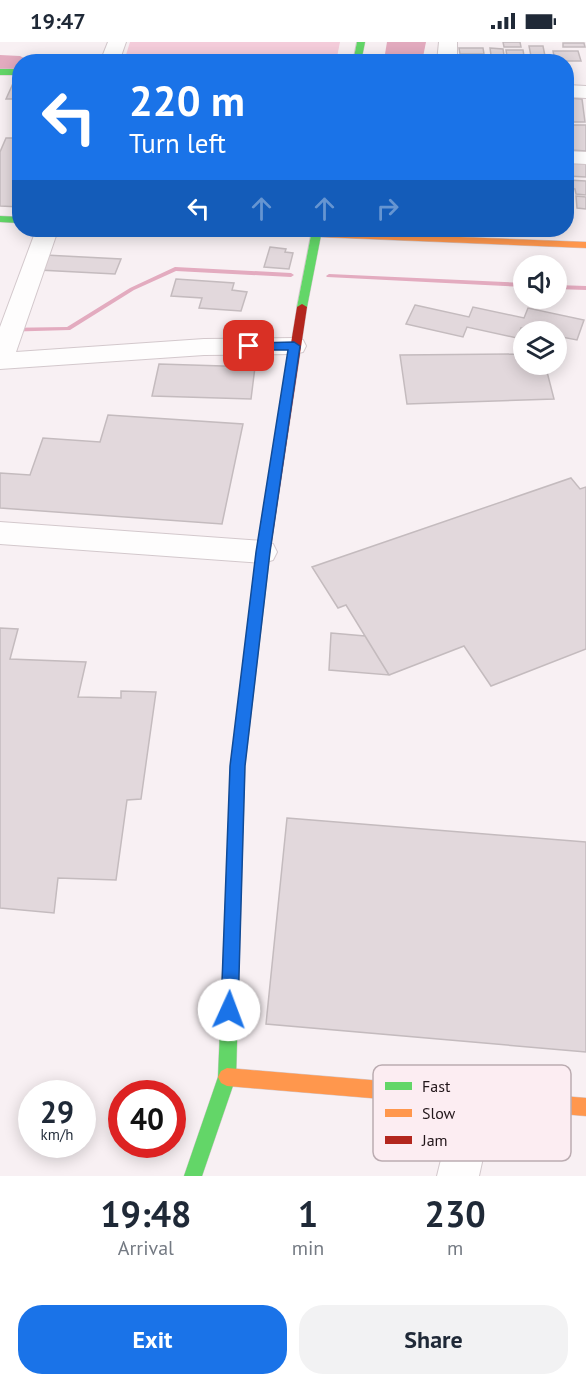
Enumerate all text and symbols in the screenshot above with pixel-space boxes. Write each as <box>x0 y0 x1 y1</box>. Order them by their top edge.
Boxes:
text: 19:47 <box>30 7 86 35</box>
text: 220 m <box>129 73 245 128</box>
icon: left <box>30 78 108 156</box>
text: Turn left <box>129 126 226 160</box>
icon: left <box>182 192 215 225</box>
icon: ahead <box>245 192 278 225</box>
icon: ahead <box>308 192 341 225</box>
icon: right <box>371 192 404 225</box>
map controls <box>513 255 567 375</box>
button: sound <box>513 255 567 309</box>
pin <box>223 320 274 371</box>
button: layers <box>513 321 567 375</box>
icon: arrive <box>232 329 265 362</box>
position arrow <box>197 978 261 1042</box>
legend <box>373 1065 571 1161</box>
text: Fast <box>422 1076 451 1096</box>
speed limit sign: 40 <box>108 1080 186 1158</box>
text: 29 <box>40 1092 74 1131</box>
text: Slow <box>422 1103 456 1123</box>
text: km/h <box>41 1125 73 1144</box>
text: Jam <box>421 1130 448 1150</box>
text: 19:48 <box>100 1190 192 1237</box>
text: 1 <box>298 1190 318 1237</box>
text: 230 <box>425 1190 486 1237</box>
text: Arrival <box>118 1235 174 1261</box>
text: min <box>292 1235 324 1261</box>
text: m <box>447 1235 463 1261</box>
button: Exit <box>18 1305 287 1374</box>
button: Share <box>299 1305 568 1374</box>

